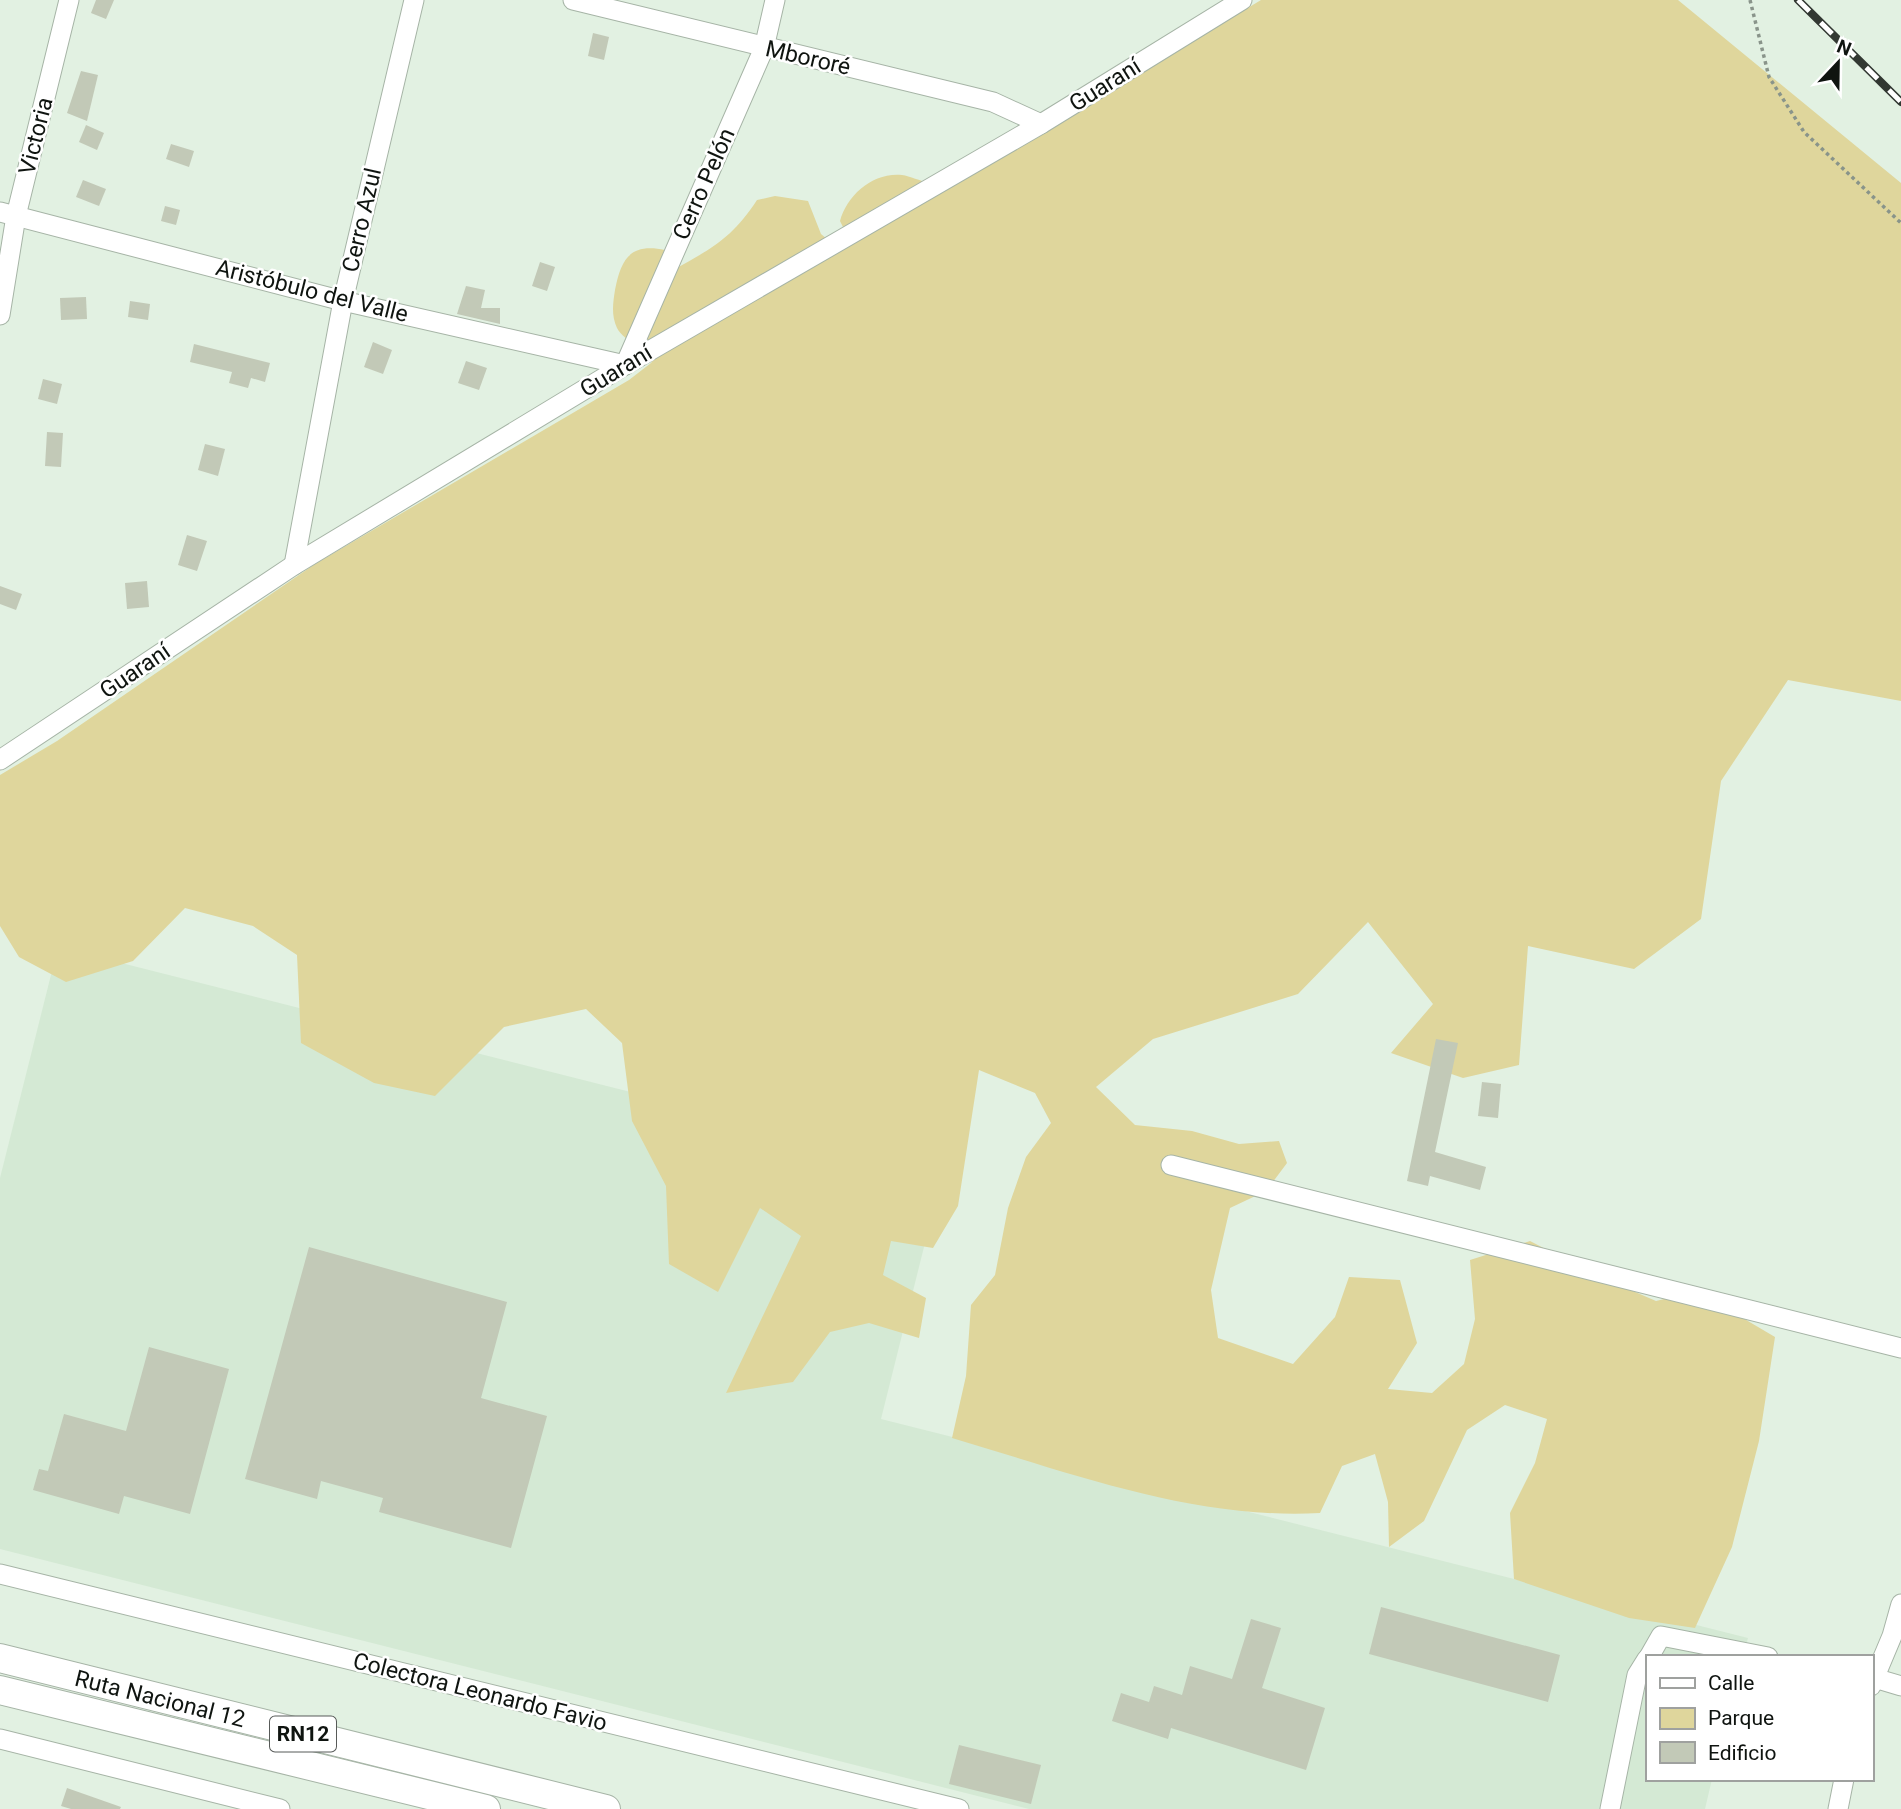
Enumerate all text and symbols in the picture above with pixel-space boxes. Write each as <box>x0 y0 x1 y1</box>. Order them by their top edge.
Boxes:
north arrow <box>1803 28 1873 98</box>
street label: Mbororé <box>763 35 853 81</box>
text: N <box>1834 35 1855 61</box>
street label: Guaraní <box>1064 52 1147 117</box>
street label: Victoria <box>13 95 59 177</box>
street label: Cerro Pelón <box>667 124 741 244</box>
street label: Cerro Azul <box>337 165 387 275</box>
street label: Aristóbulo del Valle <box>213 254 411 328</box>
street label: Guaraní <box>575 338 658 403</box>
street label: Guaraní <box>95 637 176 704</box>
street label: Colectora Leonardo Favio <box>350 1647 610 1737</box>
legend <box>1646 1655 1873 1781</box>
street label: Ruta Nacional 12 <box>72 1665 248 1733</box>
text: Calle <box>1708 1671 1754 1695</box>
text: Parque <box>1708 1706 1774 1730</box>
road number: RN12 <box>270 1716 336 1752</box>
text: Edificio <box>1708 1741 1776 1765</box>

